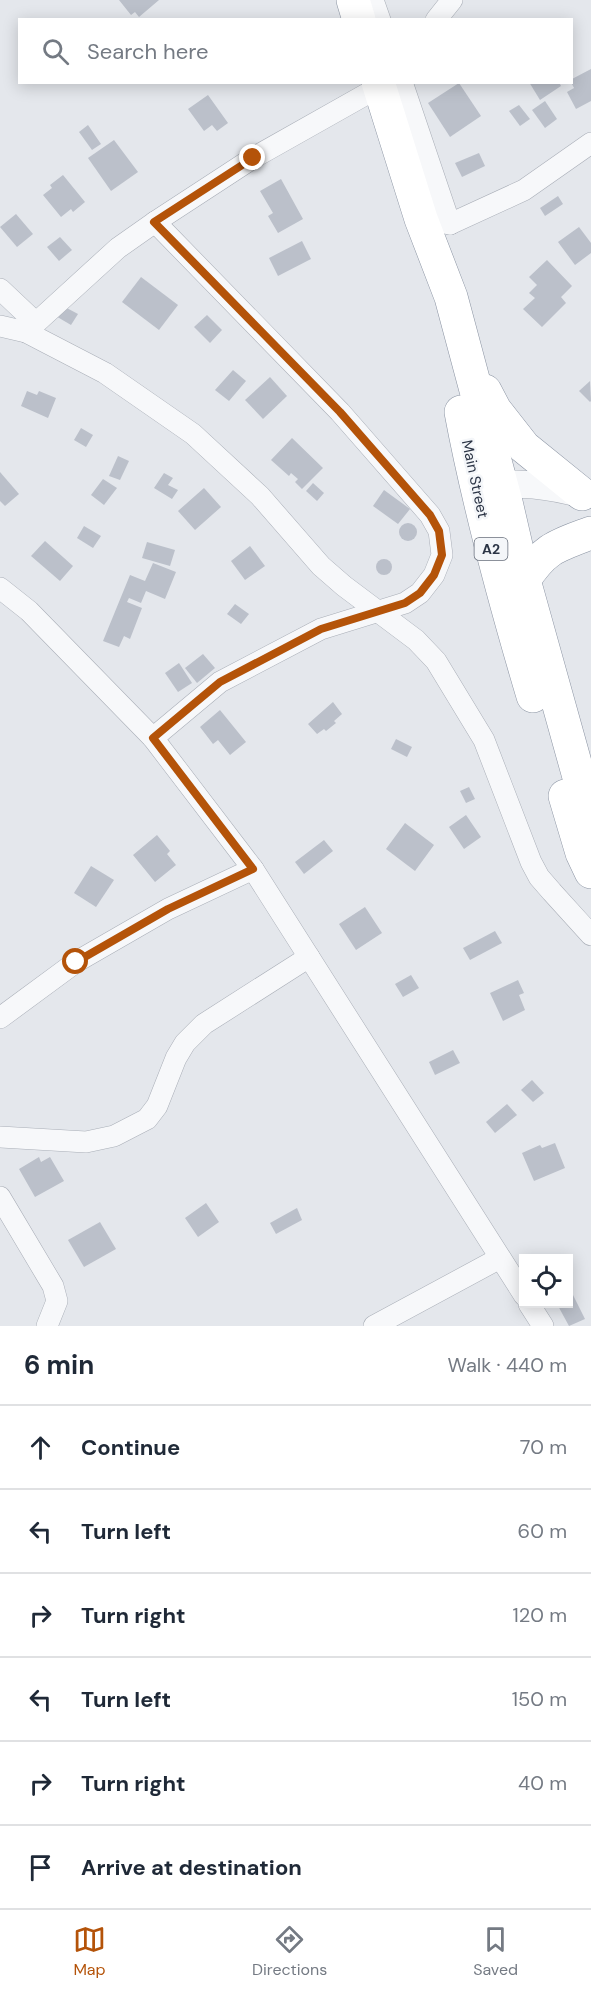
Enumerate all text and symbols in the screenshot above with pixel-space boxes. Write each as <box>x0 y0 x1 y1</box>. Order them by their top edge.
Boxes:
search box <box>18 18 573 84</box>
icon: search <box>39 35 72 68</box>
text: Search here <box>87 37 208 66</box>
route end <box>239 144 265 170</box>
street label: Main Street <box>457 438 493 520</box>
road number: A2 <box>474 538 508 560</box>
route start <box>62 948 88 974</box>
map controls <box>519 1254 573 1308</box>
button: locate <box>519 1254 573 1308</box>
text: 6 min <box>24 1348 94 1382</box>
text: Walk · 440 m <box>448 1352 567 1378</box>
icon: ahead <box>24 1431 57 1464</box>
text: Continue <box>81 1433 180 1462</box>
text: 70 m <box>520 1434 567 1460</box>
icon: left <box>24 1515 57 1548</box>
text: Turn left <box>81 1517 171 1546</box>
text: 60 m <box>518 1518 567 1544</box>
icon: right <box>24 1599 57 1632</box>
text: Turn right <box>81 1601 186 1630</box>
text: 120 m <box>513 1602 567 1628</box>
icon: left <box>24 1683 57 1716</box>
text: Turn left <box>81 1685 171 1714</box>
text: 150 m <box>512 1686 567 1712</box>
icon: right <box>24 1767 57 1800</box>
text: Turn right <box>81 1769 186 1798</box>
text: 40 m <box>518 1770 567 1796</box>
icon: arrive <box>24 1851 57 1884</box>
text: Arrive at destination <box>81 1853 302 1882</box>
tab: Map <box>73 1923 106 1980</box>
tab: Directions <box>252 1923 327 1980</box>
tab: Saved <box>473 1923 518 1980</box>

